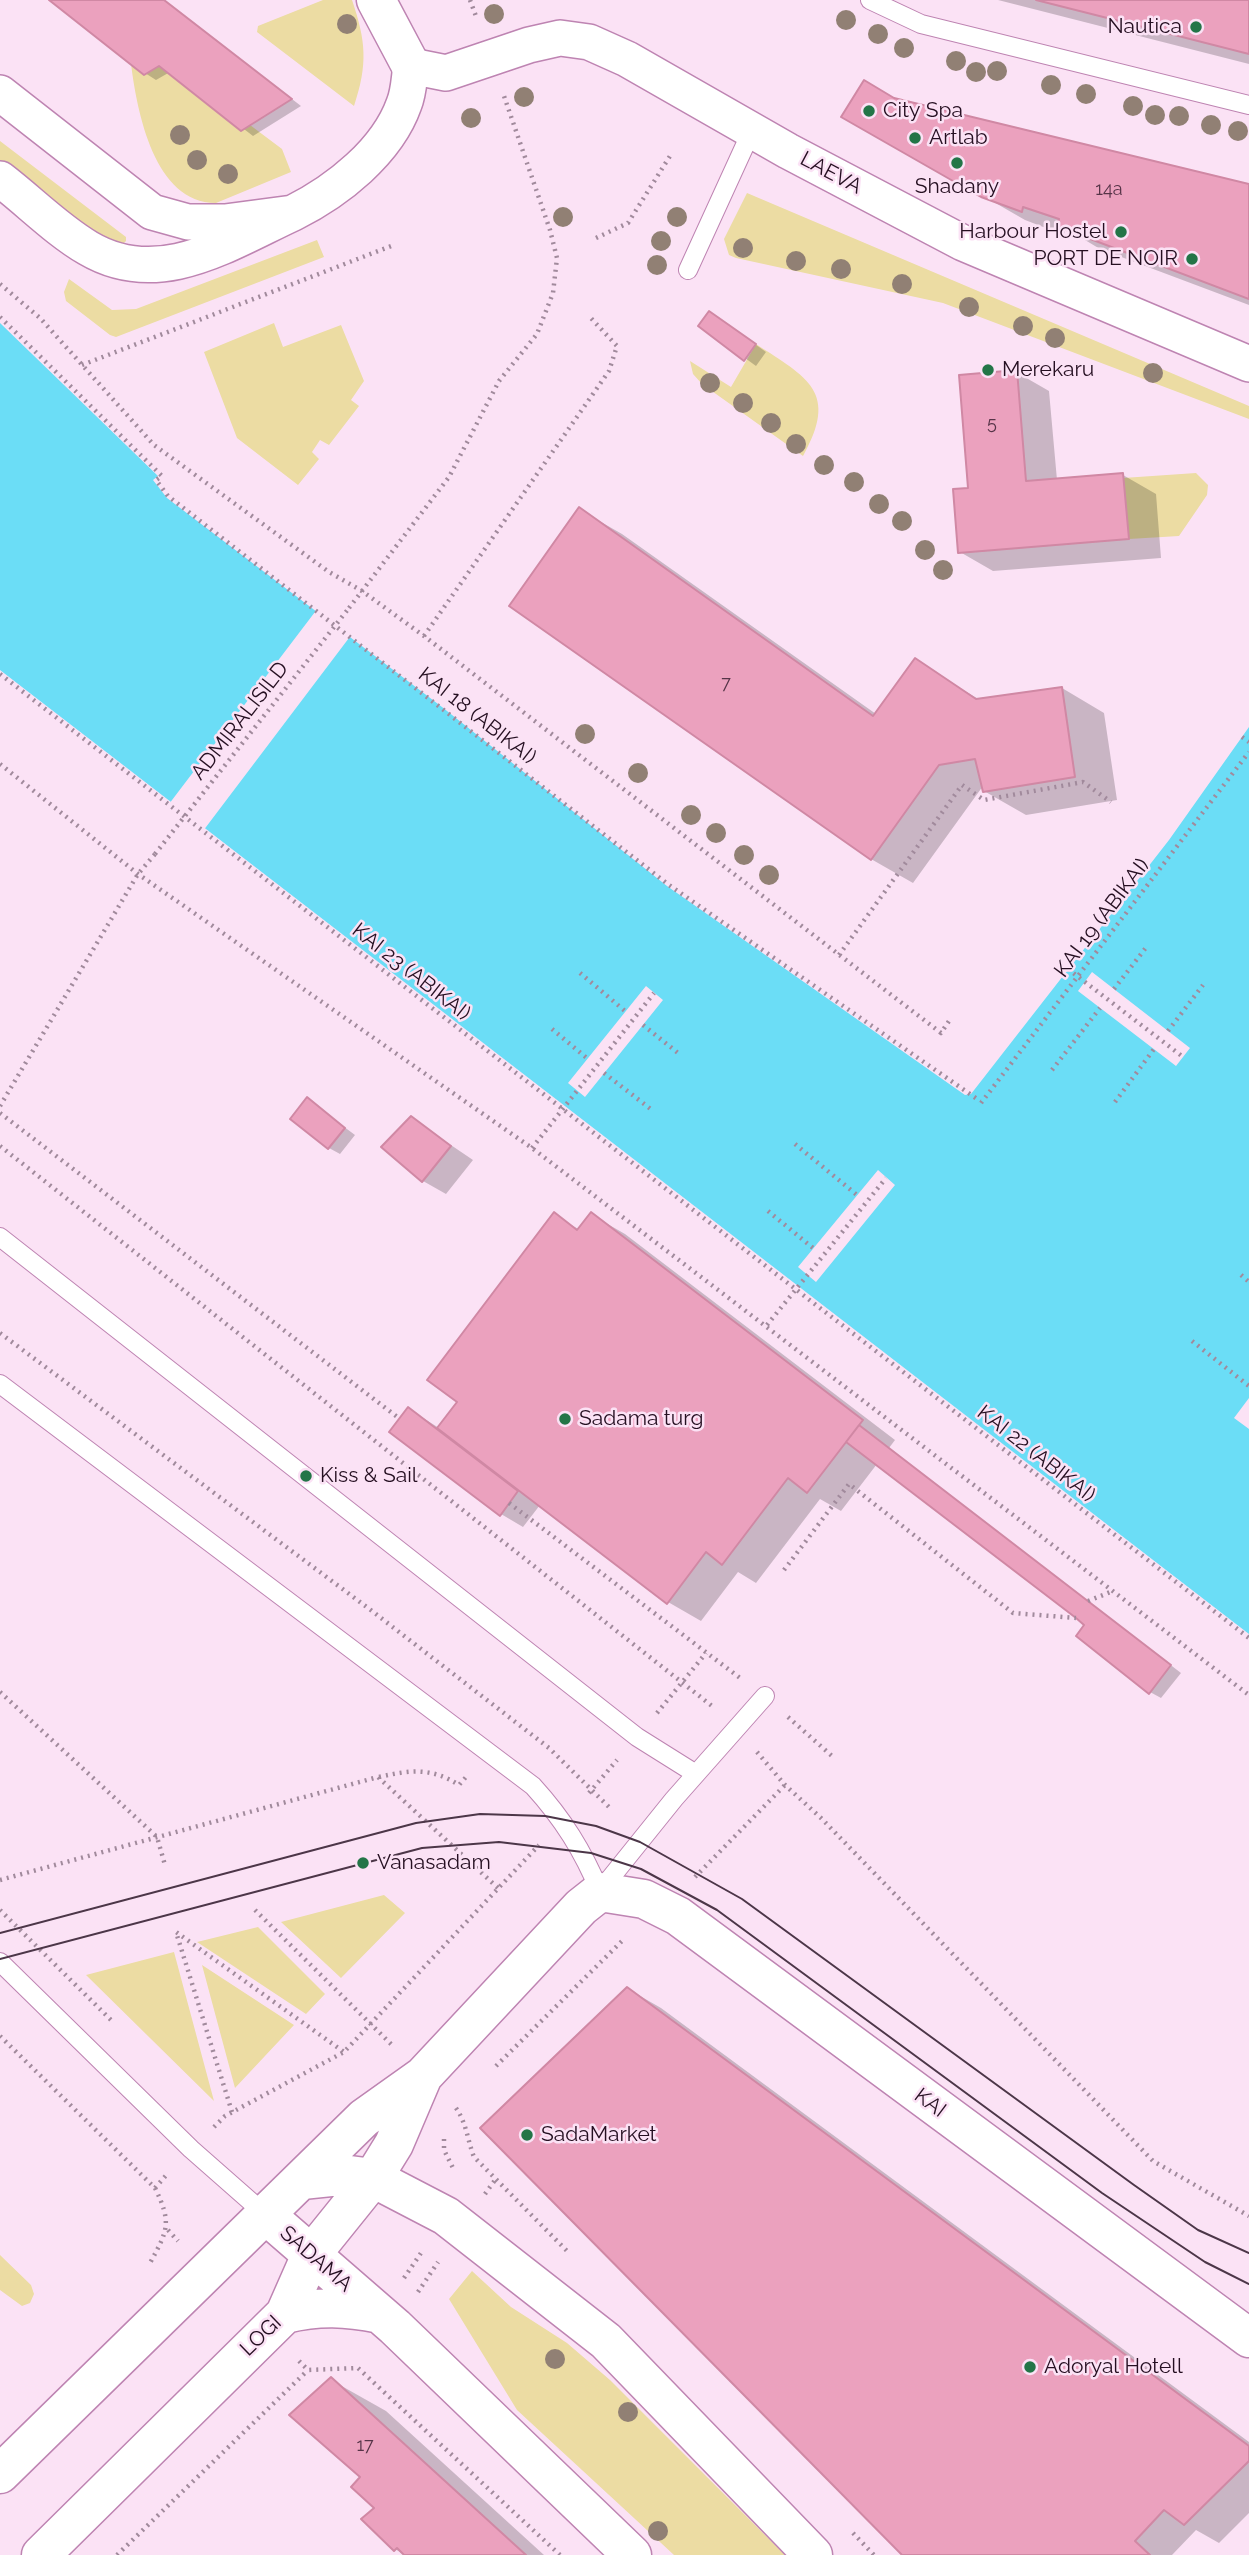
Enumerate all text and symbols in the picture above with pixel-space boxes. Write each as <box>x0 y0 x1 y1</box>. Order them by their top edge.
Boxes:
place label: Nautica <box>1107 14 1182 40</box>
marker: Nautica <box>1188 19 1204 35</box>
place label: City Spa <box>883 98 963 124</box>
marker: City Spa <box>861 103 877 119</box>
place label: Artlab <box>929 125 988 151</box>
marker: Artlab <box>907 130 923 146</box>
street label: LAEVA <box>796 146 866 200</box>
marker: Shadany <box>949 155 965 171</box>
place label: Shadany <box>915 174 999 200</box>
house number: 14a <box>1095 179 1123 201</box>
place label: Harbour Hostel <box>959 219 1107 245</box>
marker: Harbour Hostel <box>1113 224 1129 240</box>
place label: PORT DE NOIR <box>1033 246 1178 272</box>
marker: PORT DE NOIR <box>1184 251 1200 267</box>
place label: Merekaru <box>1002 357 1094 383</box>
marker: Merekaru <box>980 362 996 378</box>
house number: 5 <box>987 413 997 435</box>
street label: ADMIRALISILD <box>186 657 294 785</box>
street label: KAI 18 (ABIKAI) <box>413 662 541 770</box>
house number: 7 <box>721 673 731 695</box>
street label: KAI 19 (ABIKAI) <box>1049 854 1155 982</box>
street label: KAI 23 (ABIKAI) <box>347 918 475 1026</box>
street label: KAI 22 (ABIKAI) <box>972 1400 1100 1508</box>
place label: Sadama turg <box>579 1406 703 1432</box>
marker: Sadama turg <box>557 1411 573 1427</box>
place label: Kiss & Sail <box>320 1463 418 1489</box>
marker: Kiss & Sail <box>298 1468 314 1484</box>
place label: Vanasadam <box>377 1850 491 1876</box>
marker: Vanasadam <box>355 1855 371 1871</box>
street label: KAI <box>909 2083 951 2123</box>
place label: SadaMarket <box>541 2122 657 2148</box>
marker: SadaMarket <box>519 2127 535 2143</box>
street label: SADAMA <box>275 2221 357 2297</box>
street label: LOGI <box>235 2310 287 2362</box>
place label: Adoryal Hotell <box>1044 2354 1183 2380</box>
marker: Adoryal Hotell <box>1022 2359 1038 2375</box>
house number: 17 <box>356 2435 374 2457</box>

